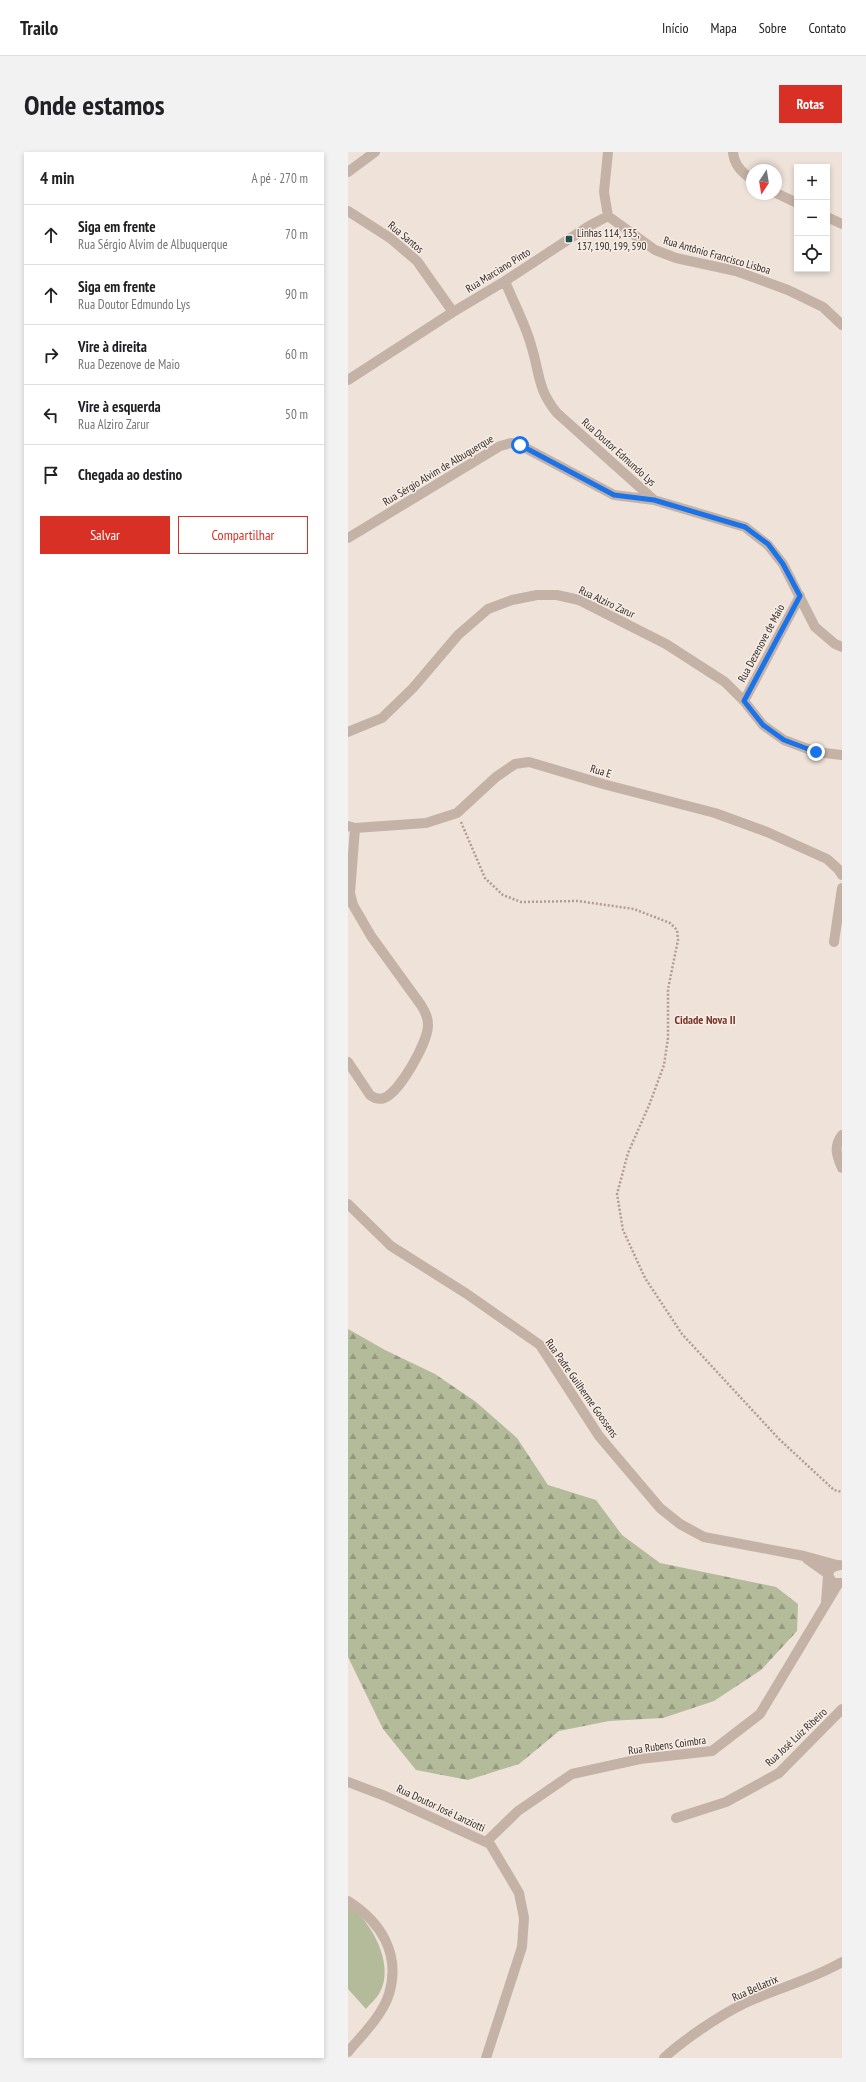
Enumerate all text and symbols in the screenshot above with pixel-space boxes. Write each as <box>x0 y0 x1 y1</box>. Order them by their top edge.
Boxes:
text: Trailo <box>20 16 58 40</box>
text: Início <box>662 19 689 37</box>
text: Mapa <box>711 19 737 37</box>
text: Sobre <box>759 19 787 37</box>
text: Contato <box>809 19 846 37</box>
button: Rotas <box>779 85 842 123</box>
text: Onde estamos <box>24 86 165 123</box>
north arrow <box>746 164 782 200</box>
map controls <box>794 164 830 272</box>
button: + <box>794 164 830 200</box>
text: 4 min <box>40 167 74 189</box>
text: A pé · 270 m <box>251 170 308 187</box>
button: − <box>794 200 830 236</box>
text: Siga em frente <box>78 217 156 236</box>
street label: Rua Santos <box>385 218 427 256</box>
icon: ahead <box>40 224 62 246</box>
text: 70 m <box>285 226 308 243</box>
place label: Linhas 114, 135, 137, 190, 199, 590 <box>577 226 646 253</box>
street label: Rua Antônio Francisco Lisboa <box>662 233 772 277</box>
marker: Linhas 114, 135, 137, 190, 199, 590 <box>564 234 574 244</box>
text: Rua Sérgio Alvim de Albuquerque <box>78 236 228 253</box>
button: locate <box>794 236 830 272</box>
street label: Rua Marciano Pinto <box>463 244 533 295</box>
text: Siga em frente <box>78 277 156 296</box>
icon: ahead <box>40 284 62 306</box>
text: 90 m <box>285 286 308 303</box>
text: Rua Doutor Edmundo Lys <box>78 296 190 313</box>
text: Vire à direita <box>78 337 147 356</box>
icon: right <box>40 344 62 366</box>
text: 60 m <box>285 346 308 363</box>
text: Rua Dezenove de Maio <box>78 356 180 373</box>
text: Vire à esquerda <box>78 397 161 416</box>
icon: left <box>40 404 62 426</box>
text: 50 m <box>285 406 308 423</box>
street label: Rua Doutor Edmundo Lys <box>579 415 659 489</box>
text: Rua Alziro Zarur <box>78 416 149 433</box>
street label: Rua Sérgio Alvim de Albuquerque <box>380 431 496 509</box>
route start <box>511 436 529 454</box>
icon: arrive <box>40 464 62 486</box>
text: Chegada ao destino <box>78 465 182 484</box>
button: Salvar <box>40 516 170 554</box>
button: Compartilhar <box>178 516 308 554</box>
street label: Rua Alziro Zarur <box>577 583 637 621</box>
street label: Rua Dezenove de Maio <box>735 601 788 684</box>
route end <box>807 743 825 761</box>
street label: Rua E <box>589 761 614 781</box>
district label: Cidade Nova II <box>674 1012 736 1027</box>
street label: Rua Padre Guilherme Goossens <box>543 1336 622 1440</box>
street label: Rua José Luiz Ribeiro <box>762 1705 830 1769</box>
street label: Rua Rubens Coimbra <box>627 1733 707 1757</box>
street label: Rua Doutor José Lanziotti <box>394 1781 488 1835</box>
street label: Rua Bellatrix <box>730 1971 781 2004</box>

